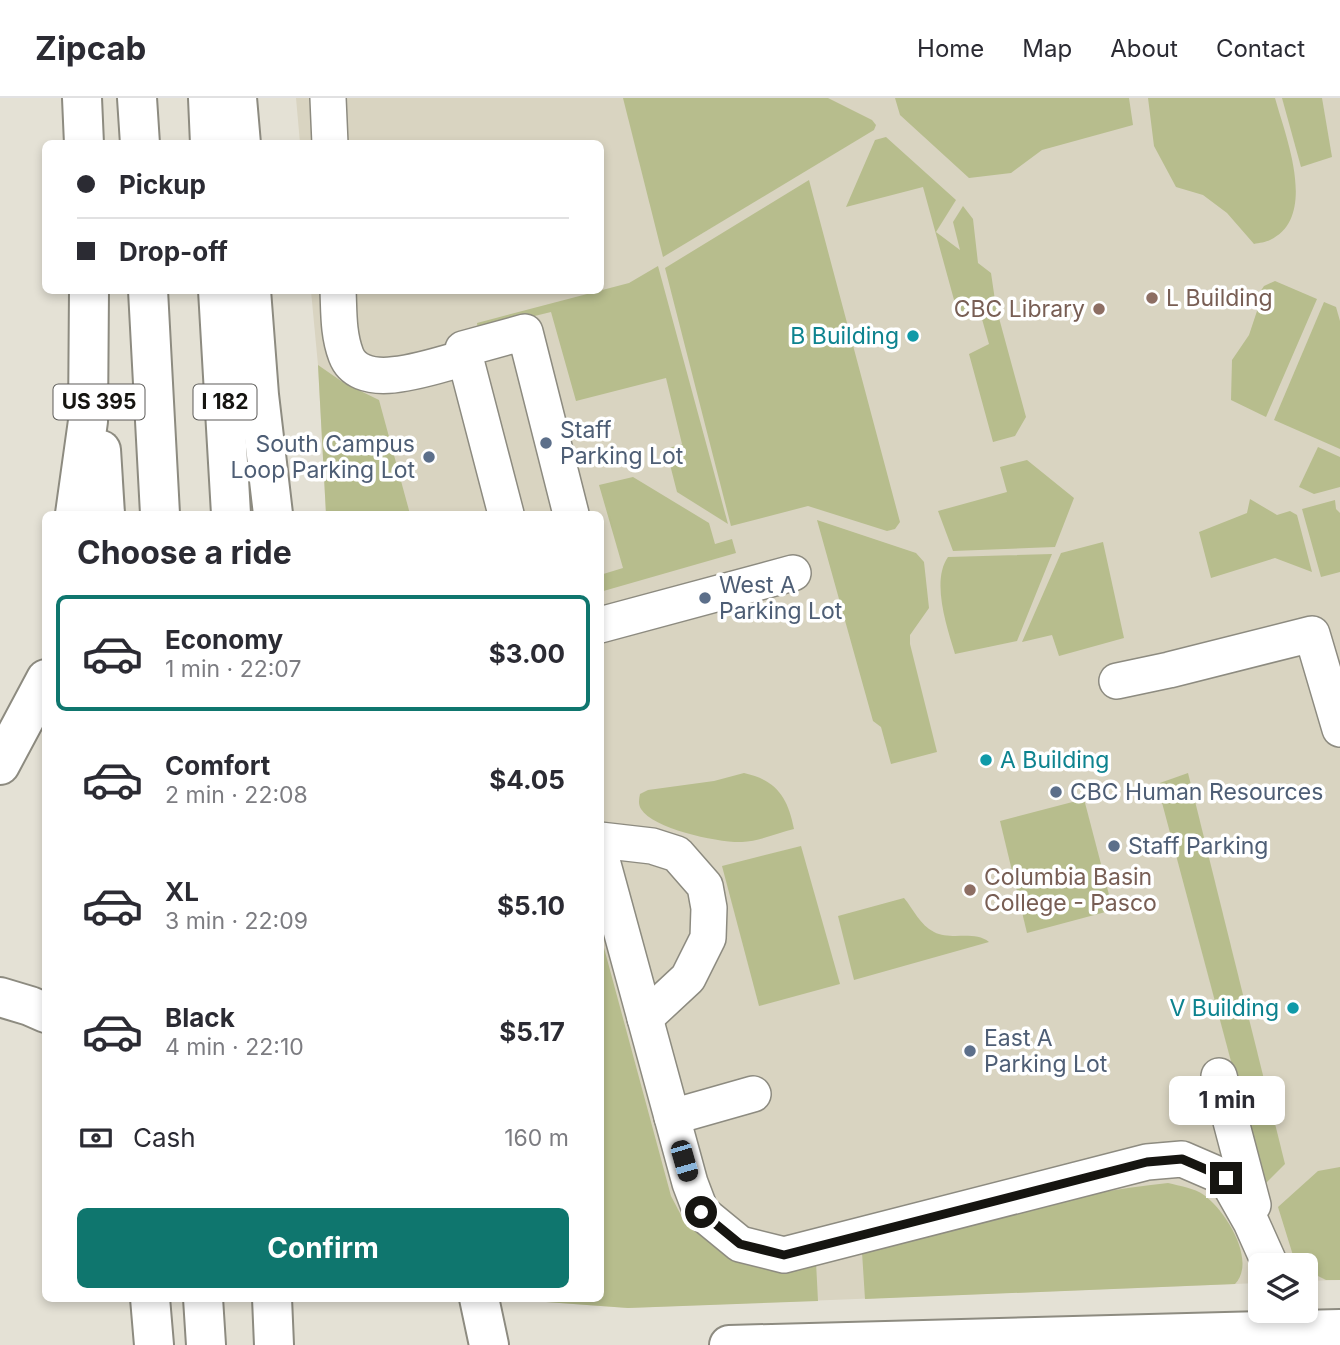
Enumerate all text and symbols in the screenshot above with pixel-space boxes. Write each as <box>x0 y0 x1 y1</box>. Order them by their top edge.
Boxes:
text: Zipcab <box>35 28 146 68</box>
text: Home <box>917 34 984 63</box>
text: Map <box>1022 34 1072 63</box>
text: About <box>1110 34 1178 63</box>
text: Contact <box>1216 34 1305 63</box>
text: Pickup <box>119 169 206 200</box>
text: Drop-off <box>119 236 228 267</box>
place label: L Building <box>1166 284 1273 312</box>
marker: L Building <box>1144 290 1160 306</box>
place label: CBC Library <box>954 295 1085 323</box>
marker: CBC Library <box>1091 301 1107 317</box>
place label: B Building <box>790 322 899 350</box>
marker: B Building <box>905 328 921 344</box>
road number: US 395 <box>54 384 144 420</box>
road number: I 182 <box>194 384 256 420</box>
place label: Staff Parking Lot <box>560 416 684 470</box>
place label: South Campus Loop Parking Lot <box>231 430 415 484</box>
marker: Staff Parking Lot <box>538 435 554 451</box>
marker: South Campus Loop Parking Lot <box>421 449 437 465</box>
text: Choose a ride <box>77 533 292 572</box>
place label: West A Parking Lot <box>719 571 843 625</box>
marker: West A Parking Lot <box>697 590 713 606</box>
icon: car <box>81 622 144 685</box>
text: Economy <box>165 624 283 655</box>
text: $3.00 <box>489 638 565 669</box>
text: 1 min · 22:07 <box>165 655 301 683</box>
place label: A Building <box>1000 746 1109 774</box>
icon: car <box>81 748 144 811</box>
text: Comfort <box>165 750 270 781</box>
marker: A Building <box>978 752 994 768</box>
text: $4.05 <box>489 764 565 795</box>
place label: CBC Human Resources <box>1070 778 1323 806</box>
text: 2 min · 22:08 <box>165 781 308 809</box>
marker: CBC Human Resources <box>1048 784 1064 800</box>
place label: Staff Parking <box>1128 832 1268 860</box>
marker: Staff Parking <box>1106 838 1122 854</box>
place label: Columbia Basin College - Pasco <box>984 863 1157 917</box>
icon: car <box>81 874 144 937</box>
text: XL <box>165 876 199 907</box>
marker: Columbia Basin College - Pasco <box>962 882 978 898</box>
text: $5.10 <box>497 890 565 921</box>
text: 3 min · 22:09 <box>165 907 308 935</box>
place label: V Building <box>1170 994 1279 1022</box>
icon: car <box>81 1000 144 1063</box>
marker: V Building <box>1285 1000 1301 1016</box>
text: Black <box>165 1002 235 1033</box>
text: $5.17 <box>499 1016 565 1047</box>
place label: East A Parking Lot <box>984 1024 1108 1078</box>
text: 4 min · 22:10 <box>165 1033 304 1061</box>
marker: East A Parking Lot <box>962 1043 978 1059</box>
callout: 1 min <box>1168 1076 1284 1126</box>
text: 1 min <box>1199 1086 1255 1114</box>
icon: cash <box>77 1119 115 1157</box>
text: Cash <box>133 1122 196 1153</box>
text: 160 m <box>504 1124 569 1152</box>
car <box>669 1138 700 1184</box>
route end <box>1210 1162 1242 1194</box>
route start <box>685 1196 717 1228</box>
button: Confirm <box>77 1208 569 1288</box>
map controls <box>1248 1253 1318 1323</box>
button: layers <box>1248 1253 1318 1323</box>

